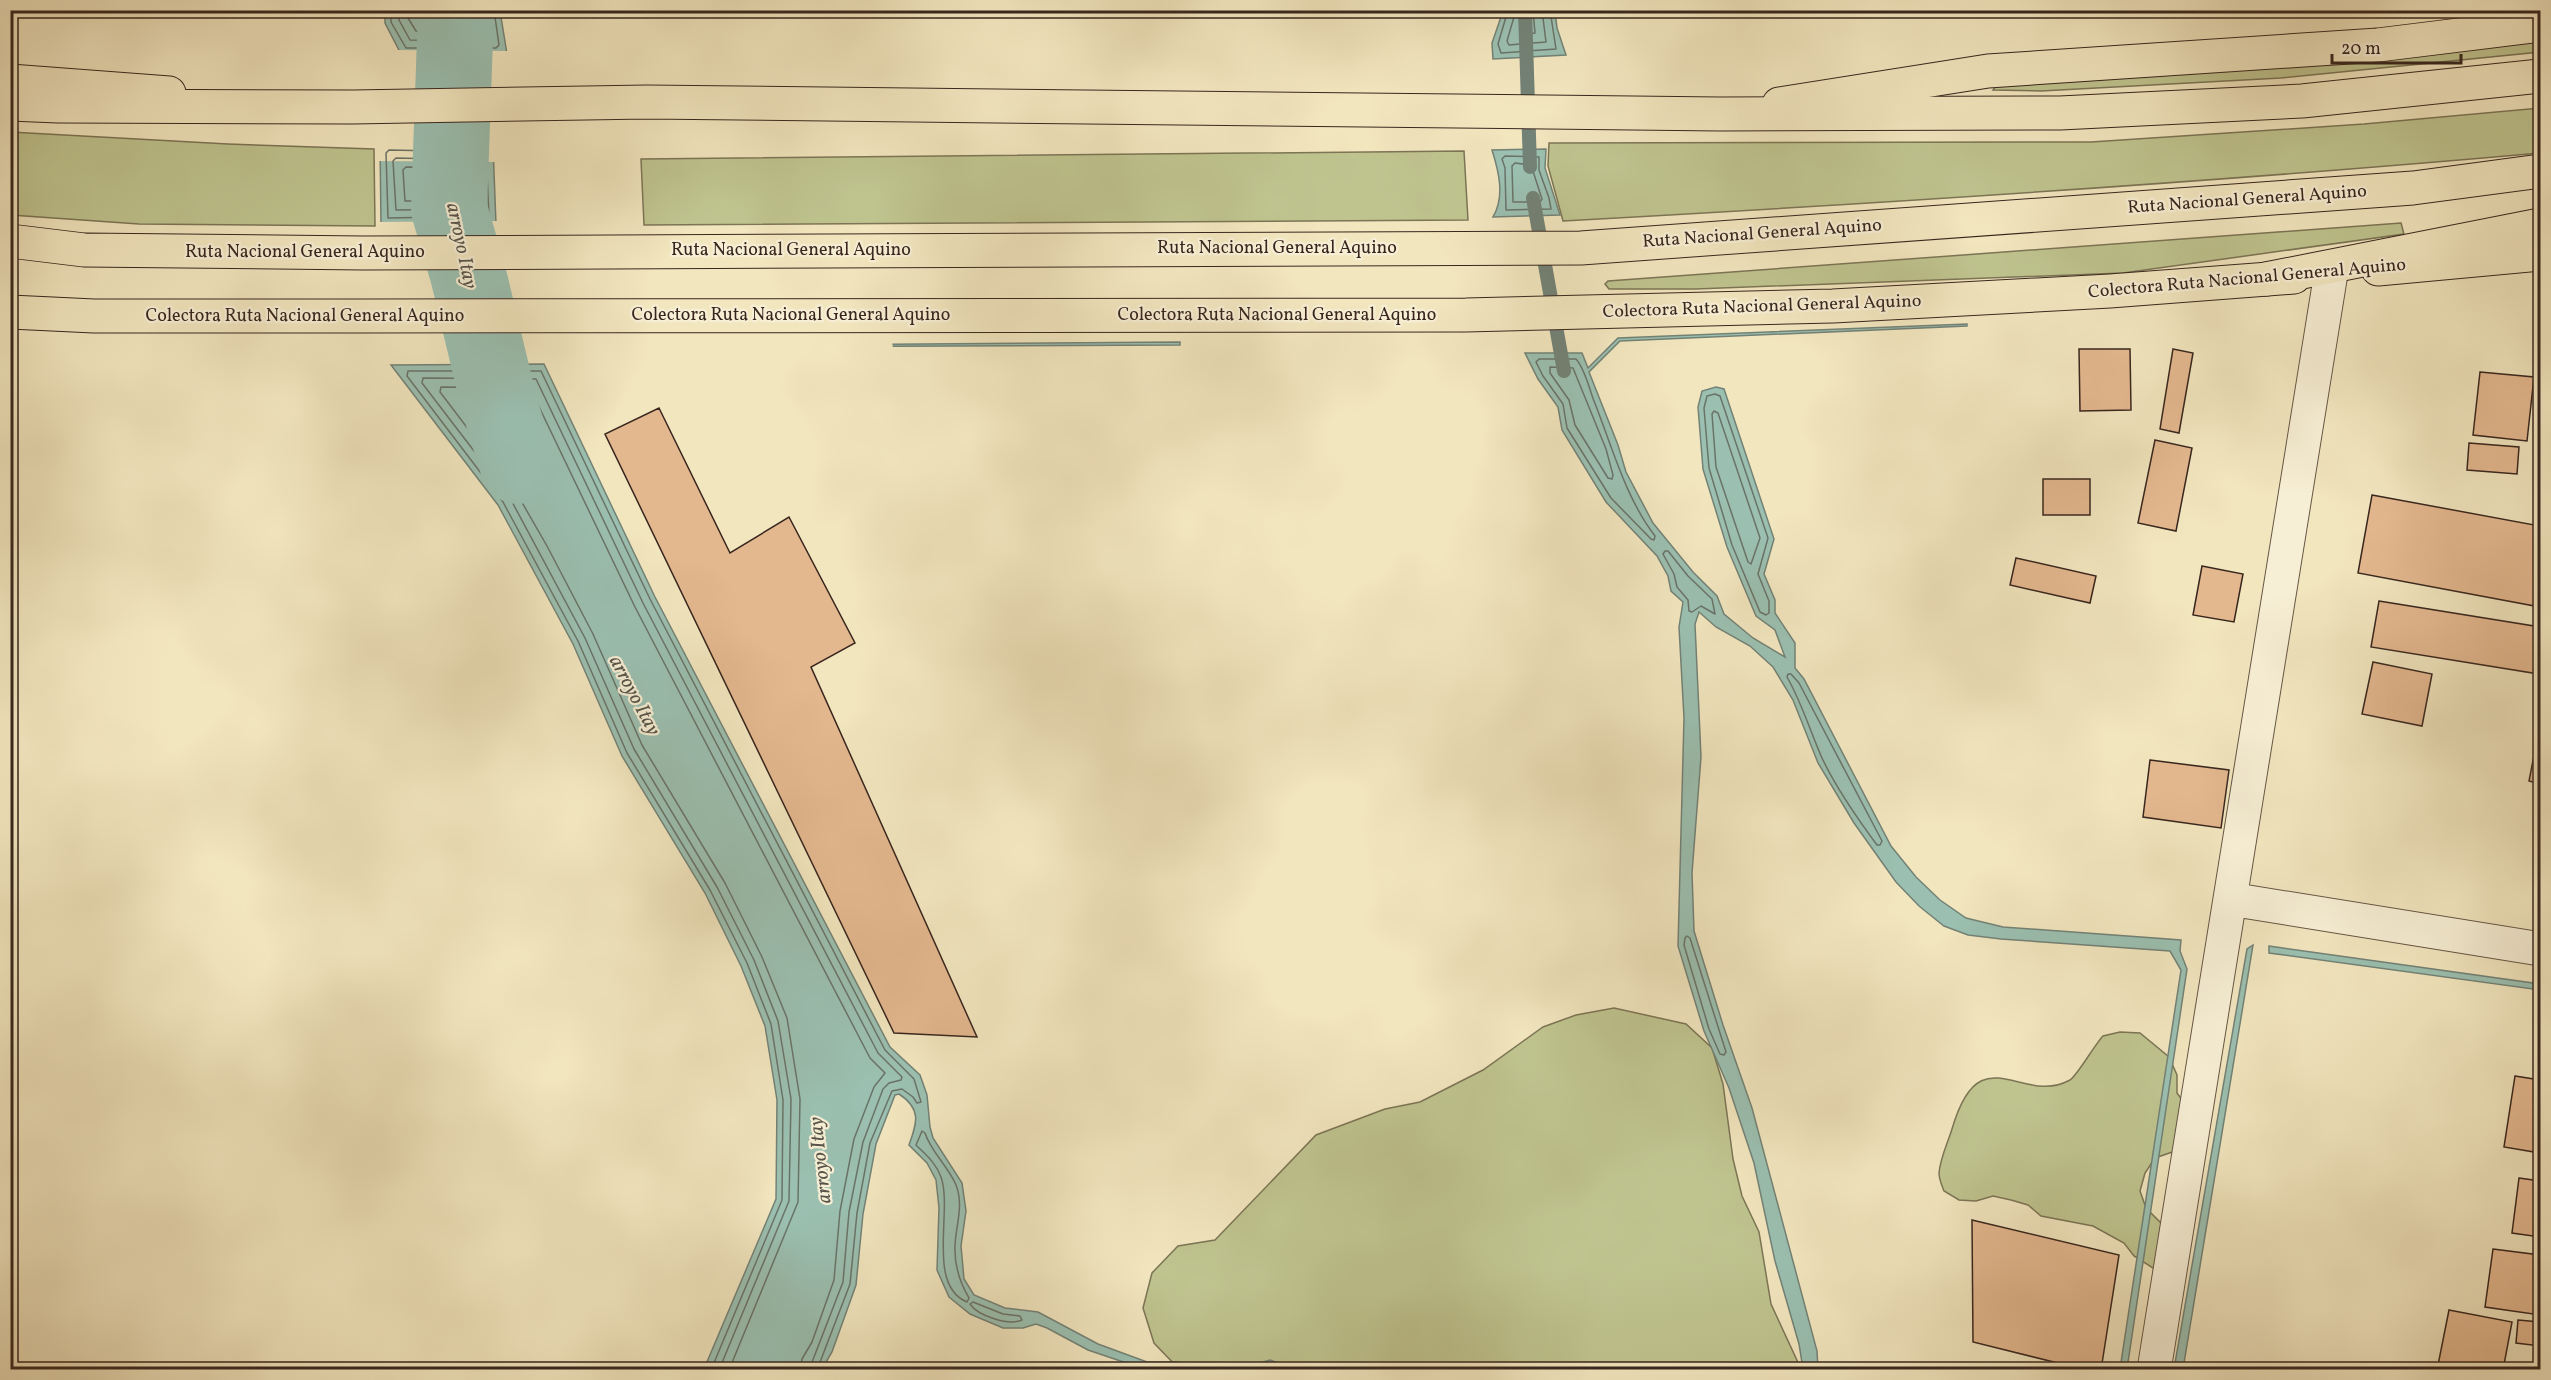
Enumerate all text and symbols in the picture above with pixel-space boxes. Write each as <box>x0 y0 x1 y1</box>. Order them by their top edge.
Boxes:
scale bar <box>2332 27 2461 65</box>
text: 20 m <box>2341 37 2381 62</box>
street label: Ruta Nacional General Aquino <box>2126 179 2368 221</box>
water label: arroyo Itay <box>438 201 484 291</box>
street label: Ruta Nacional General Aquino <box>1641 213 1883 255</box>
street label: Ruta Nacional General Aquino <box>1157 236 1397 261</box>
street label: Ruta Nacional General Aquino <box>671 238 911 263</box>
street label: Ruta Nacional General Aquino <box>185 240 425 265</box>
street label: Colectora Ruta Nacional General Aquino <box>2087 253 2407 305</box>
street label: Colectora Ruta Nacional General Aquino <box>1602 289 1922 325</box>
street label: Colectora Ruta Nacional General Aquino <box>632 303 950 328</box>
street label: Colectora Ruta Nacional General Aquino <box>1118 303 1436 328</box>
street label: Colectora Ruta Nacional General Aquino <box>146 304 464 329</box>
water label: arroyo Itay <box>601 651 667 741</box>
water label: arroyo Itay <box>803 1115 839 1205</box>

